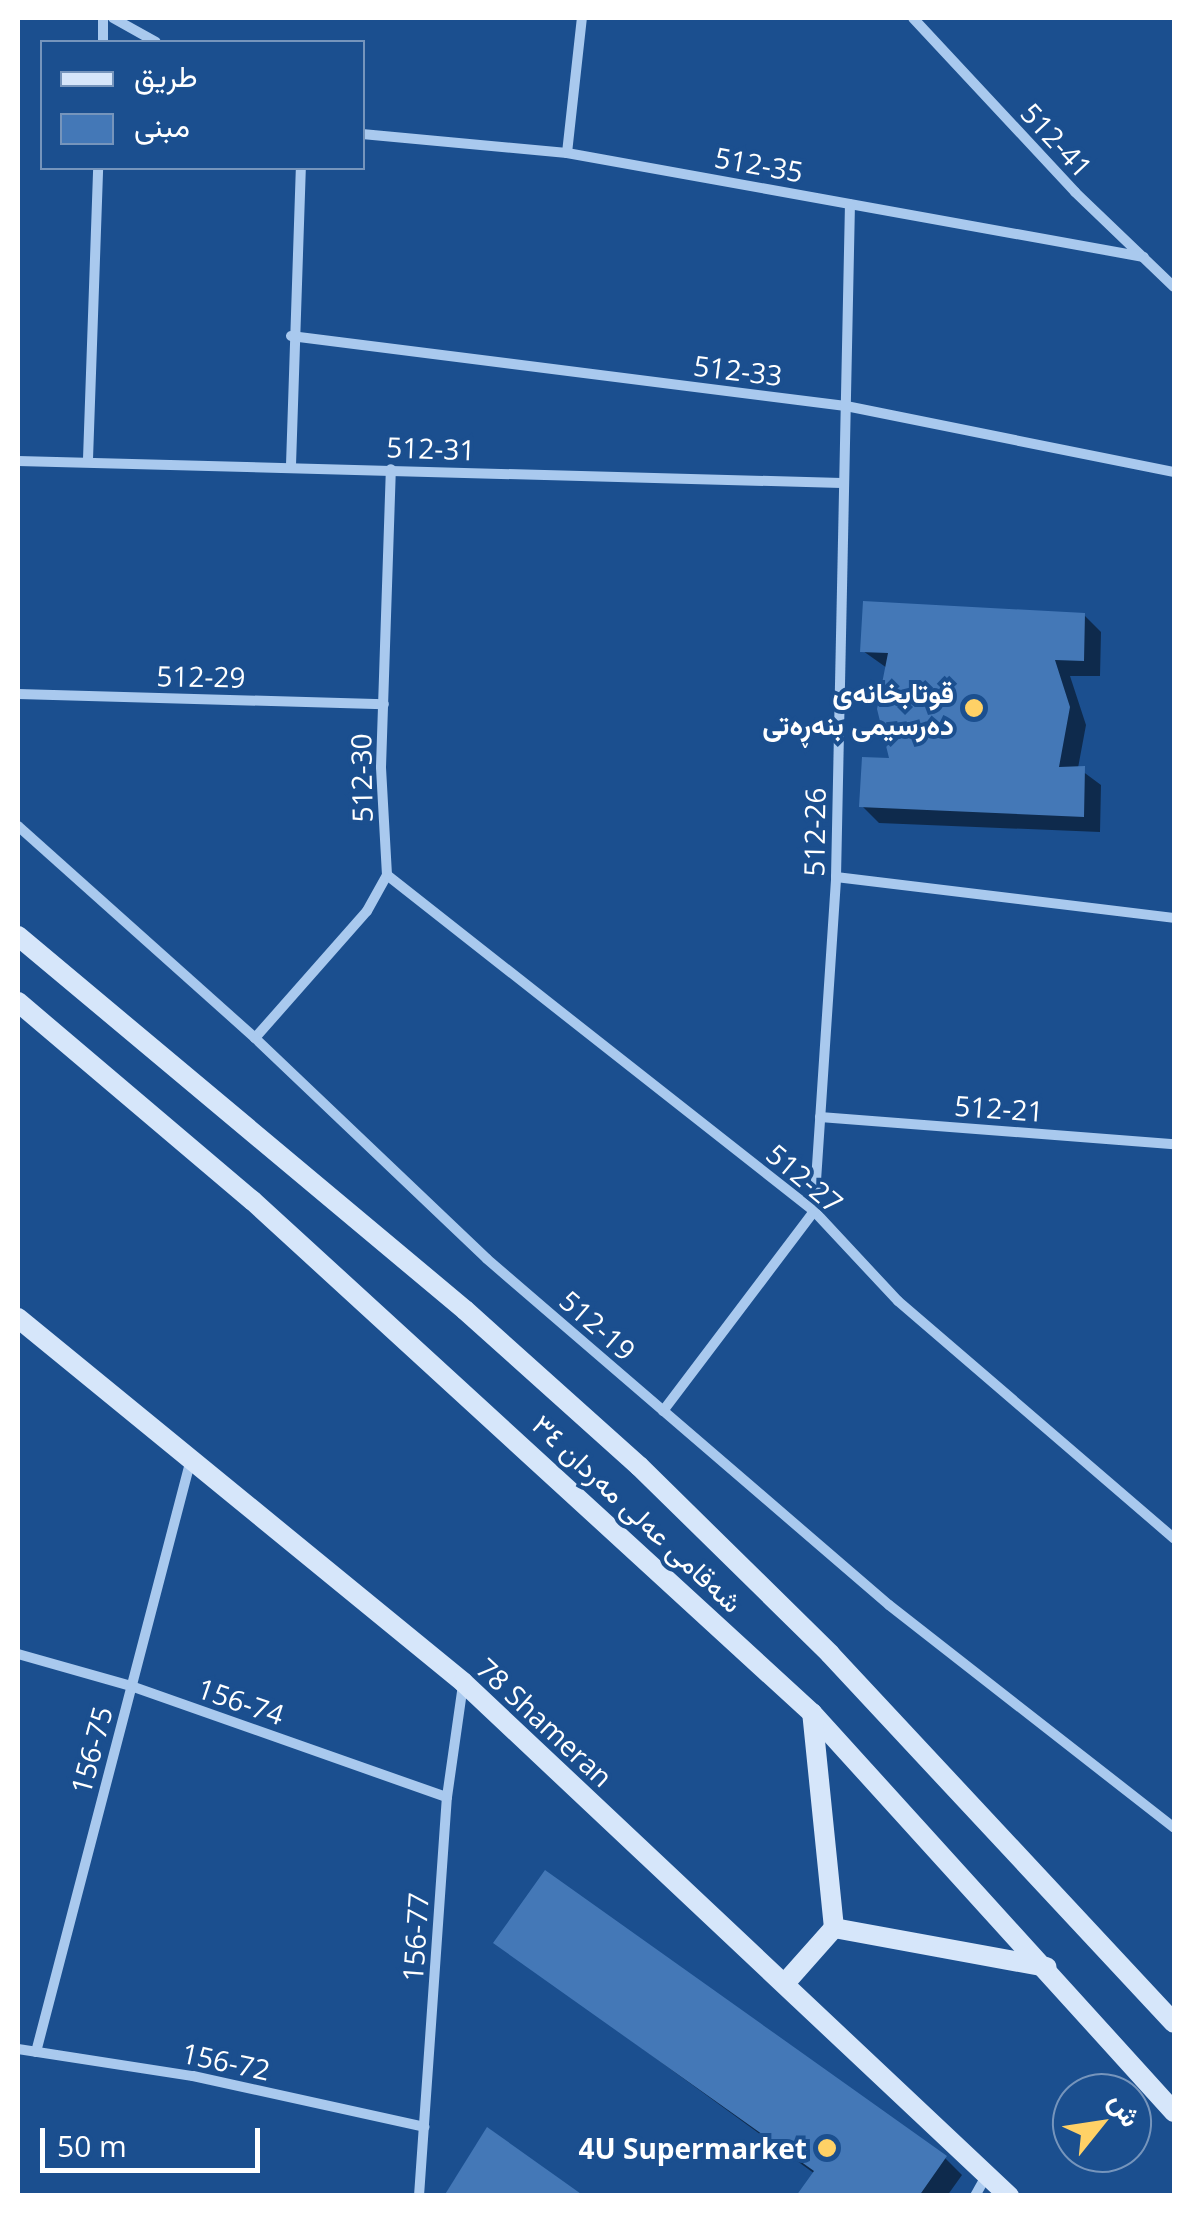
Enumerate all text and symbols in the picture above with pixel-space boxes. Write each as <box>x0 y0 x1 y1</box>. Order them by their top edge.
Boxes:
legend <box>40 40 365 170</box>
text: طريق <box>134 55 198 96</box>
street label: 512-41 <box>1014 96 1100 184</box>
text: مبنى <box>134 105 190 146</box>
street label: 512-35 <box>712 140 806 188</box>
street label: 512-33 <box>692 348 784 392</box>
street label: 512-31 <box>386 430 476 466</box>
street label: 512-29 <box>156 658 246 694</box>
place label: قوتابخانەی دەرسیمی بنەڕەتی <box>762 675 954 741</box>
marker: قوتابخانەی دەرسیمی بنەڕەتی <box>963 697 985 719</box>
street label: 512-30 <box>343 733 379 823</box>
street label: 512-26 <box>796 787 832 877</box>
street label: 512-21 <box>953 1088 1045 1128</box>
street label: 512-27 <box>760 1137 850 1219</box>
street label: 512-19 <box>553 1283 643 1367</box>
street label: شەقامی عەلی مەردان ٣٤ <box>526 1407 750 1619</box>
street label: 78 Shameran <box>470 1651 620 1793</box>
street label: 156-74 <box>193 1671 289 1731</box>
street label: 156-75 <box>63 1703 119 1797</box>
street label: 156-77 <box>395 1891 435 1983</box>
street label: 156-72 <box>179 2035 273 2087</box>
north arrow <box>1052 2073 1152 2173</box>
text: ش <box>1101 2085 1151 2133</box>
scale bar <box>45 2108 265 2170</box>
text: 50 m <box>57 2125 127 2166</box>
place label: 4U Supermarket <box>579 2131 807 2165</box>
marker: 4U Supermarket <box>816 2137 838 2159</box>

